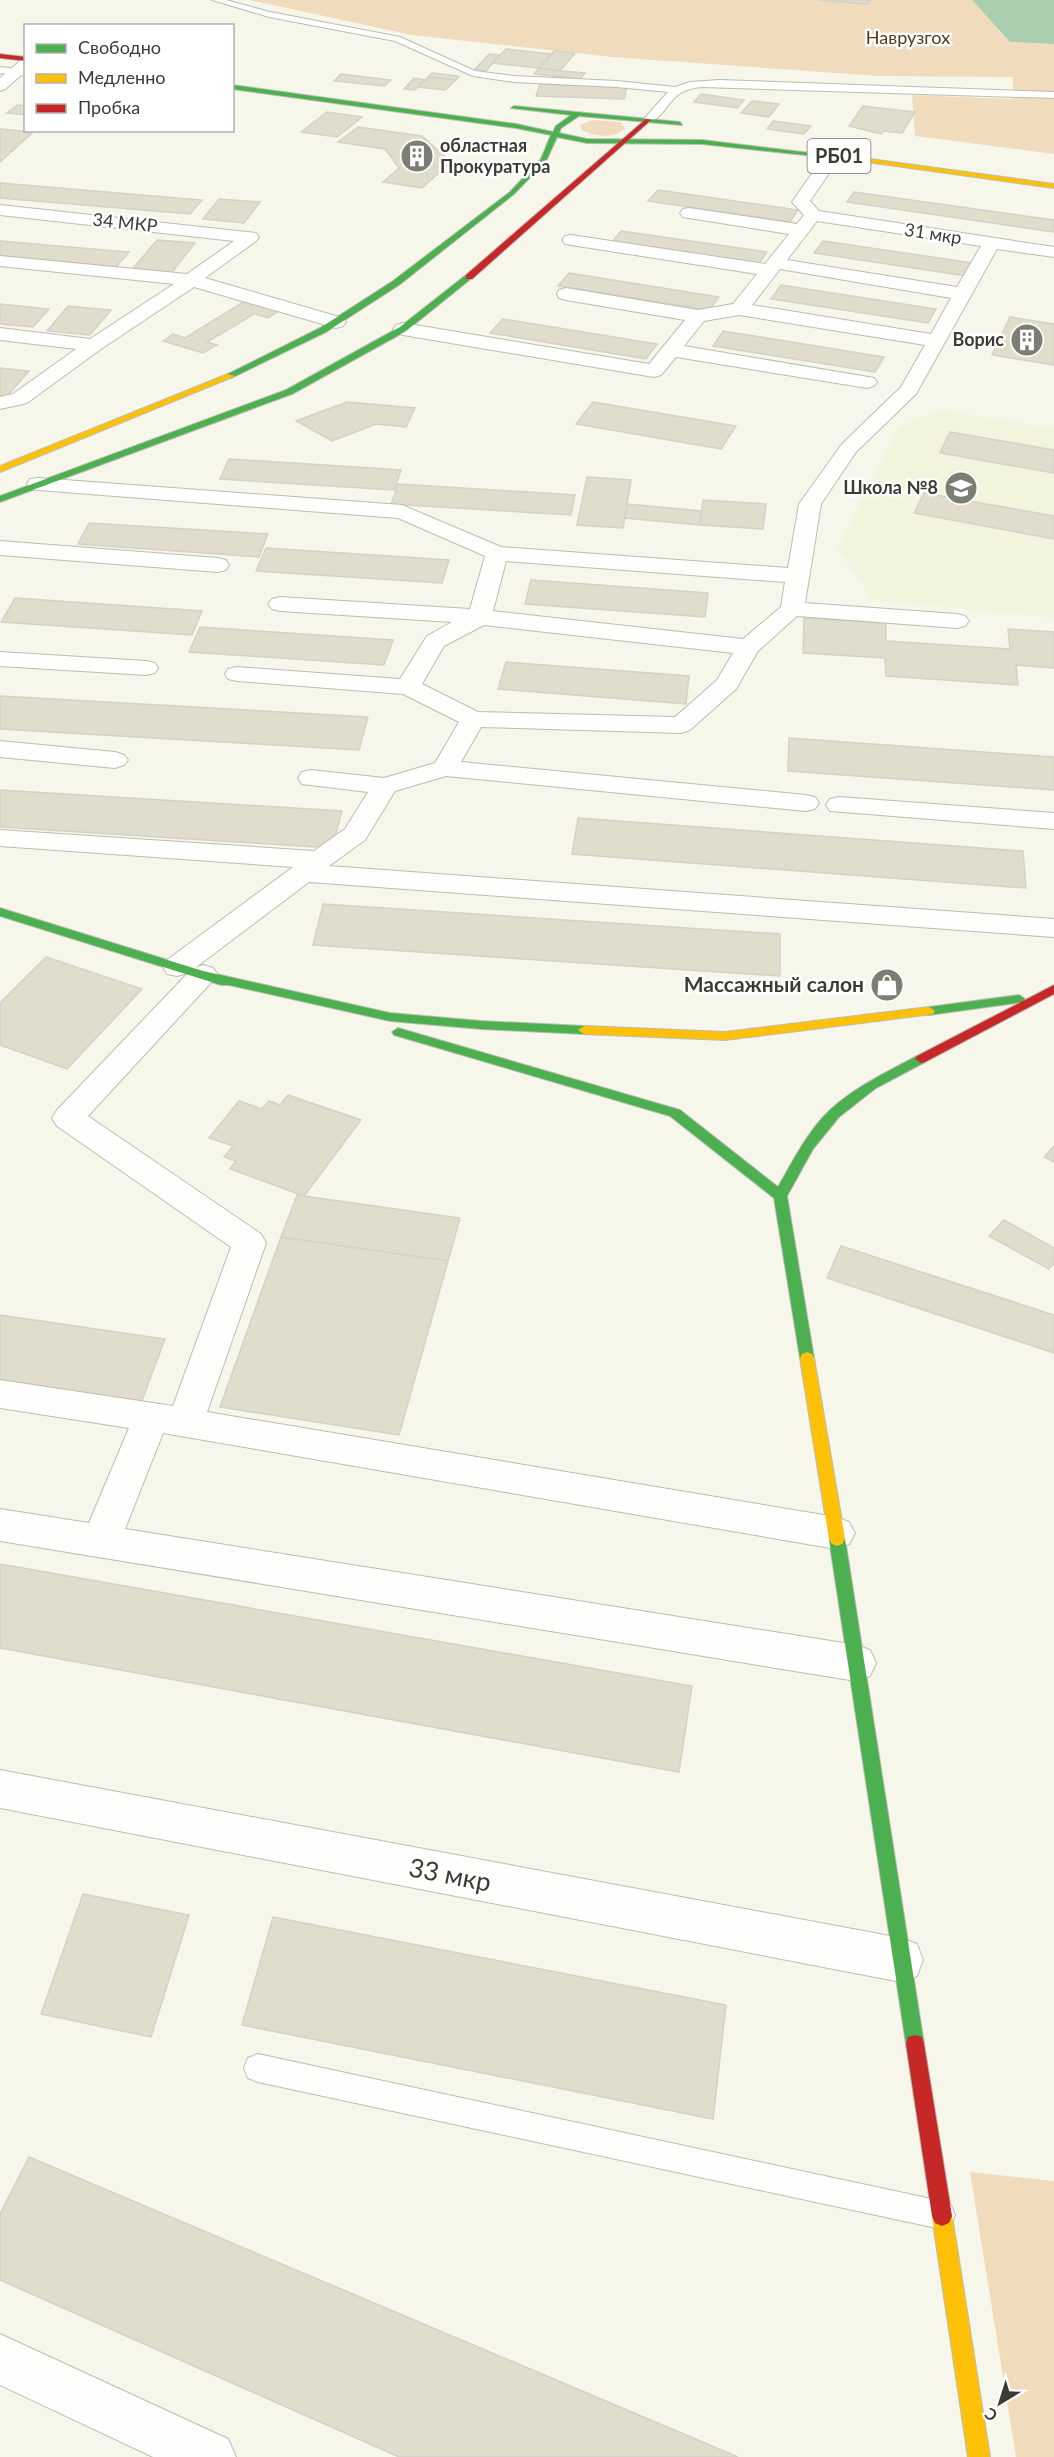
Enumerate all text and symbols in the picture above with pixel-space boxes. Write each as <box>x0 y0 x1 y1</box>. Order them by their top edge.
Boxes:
legend <box>24 24 234 132</box>
park label: Наврузгох <box>866 26 950 48</box>
text: Свободно <box>78 36 161 58</box>
text: Медленно <box>78 66 166 88</box>
text: Пробка <box>78 96 140 118</box>
place label: областная Прокуратура <box>440 134 550 177</box>
building icon: областная Прокуратура <box>399 138 435 174</box>
road number: РБ01 <box>808 139 870 173</box>
street label: 34 МКР <box>92 208 159 236</box>
street label: 31 мкр <box>903 218 963 248</box>
building icon: Ворис <box>1009 322 1045 358</box>
place label: Ворис <box>953 328 1004 350</box>
school or university icon: Школа №8 <box>943 470 979 506</box>
place label: Школа №8 <box>843 476 938 498</box>
shop icon: Массажный салон <box>869 967 905 1003</box>
place label: Массажный салон <box>684 971 864 996</box>
street label: 33 мкр <box>406 1850 494 1898</box>
north arrow <box>970 2373 1030 2433</box>
text: С <box>980 2404 1000 2426</box>

